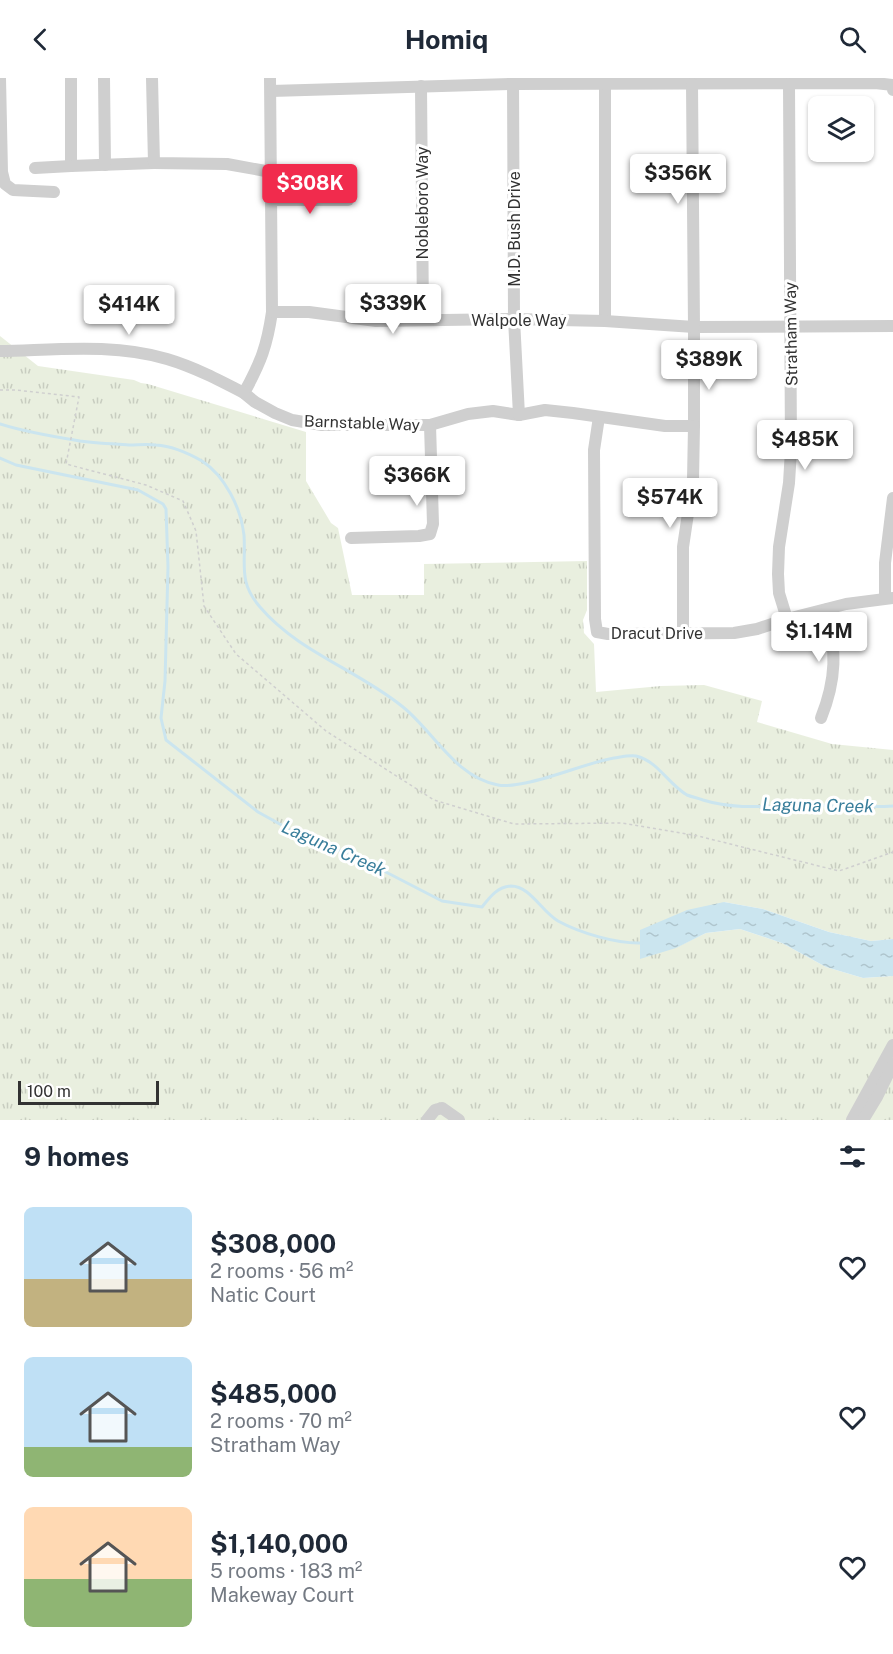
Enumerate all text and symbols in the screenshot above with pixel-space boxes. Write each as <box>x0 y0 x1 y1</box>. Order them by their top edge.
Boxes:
icon: back <box>24 23 57 56</box>
text: Homiq <box>405 23 488 55</box>
icon: search <box>836 23 869 56</box>
map controls <box>808 96 874 162</box>
button: layers <box>808 96 874 162</box>
street label: Nobleboro Way <box>413 146 432 259</box>
pin: $356K <box>636 154 720 205</box>
text: $356K <box>644 161 712 185</box>
pin: $308K <box>268 164 352 215</box>
text: $308K <box>276 171 344 195</box>
street label: M.D. Bush Drive <box>505 171 524 287</box>
street label: Stratham Way <box>781 281 801 386</box>
pin: $339K <box>351 284 435 335</box>
pin: $414K <box>87 285 171 336</box>
text: $339K <box>359 291 427 315</box>
text: $414K <box>98 292 160 316</box>
street label: Walpole Way <box>471 311 567 330</box>
pin: $389K <box>667 340 751 391</box>
text: $389K <box>675 347 743 371</box>
street label: Barnstable Way <box>304 411 421 435</box>
pin: $485K <box>763 420 847 471</box>
text: $485K <box>771 427 839 451</box>
pin: $366K <box>375 456 459 507</box>
text: $366K <box>383 463 451 487</box>
pin: $574K <box>628 478 712 529</box>
text: $574K <box>637 485 703 509</box>
pin: $1.14M <box>770 612 868 663</box>
text: $1.14M <box>785 619 853 643</box>
street label: Dracut Drive <box>611 624 703 643</box>
water label: Laguna Creek <box>762 794 874 816</box>
water label: Laguna Creek <box>279 816 390 880</box>
scale bar <box>18 1078 159 1106</box>
text: 100 m <box>27 1082 71 1101</box>
icon: filters <box>836 1140 869 1173</box>
text: 9 homes <box>24 1141 129 1172</box>
text: $308,000 <box>210 1228 336 1259</box>
icon: home <box>72 1231 144 1303</box>
icon: heart <box>836 1251 869 1284</box>
text: 2 rooms · 56 m² <box>210 1259 353 1283</box>
text: Natic Court <box>210 1283 316 1307</box>
text: $485,000 <box>210 1378 337 1409</box>
icon: home <box>72 1381 144 1453</box>
icon: heart <box>836 1401 869 1434</box>
text: 2 rooms · 70 m² <box>210 1409 352 1433</box>
text: Stratham Way <box>210 1433 341 1457</box>
text: $1,140,000 <box>210 1528 348 1559</box>
icon: home <box>72 1531 144 1603</box>
icon: heart <box>836 1551 869 1584</box>
text: 5 rooms · 183 m² <box>210 1559 362 1583</box>
text: Makeway Court <box>210 1583 354 1607</box>

